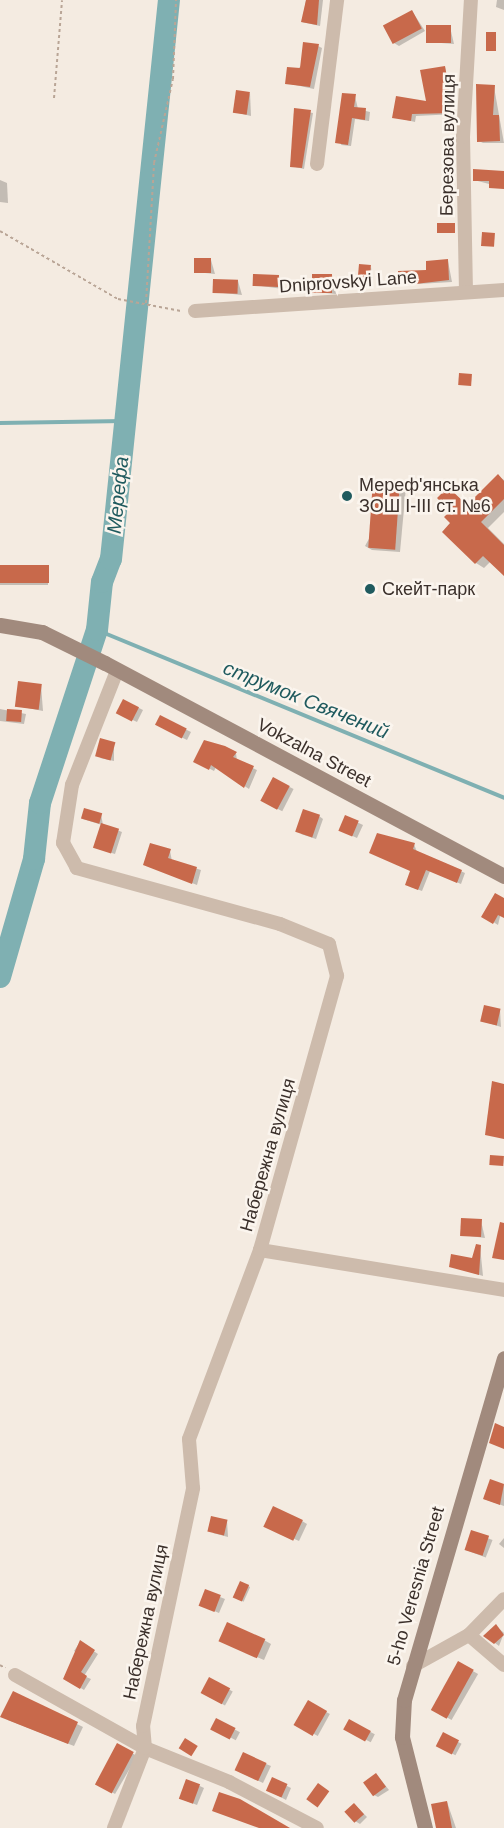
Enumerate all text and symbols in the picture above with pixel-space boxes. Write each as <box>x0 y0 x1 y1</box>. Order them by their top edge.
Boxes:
street label: Березова вулиця <box>436 74 460 216</box>
street label: Dniprovskyi Lane <box>278 266 418 298</box>
water label: Мерефа <box>102 455 134 535</box>
place label: Мереф'янська ЗОШ І-ІІІ ст. №6 <box>359 475 491 518</box>
marker: Мереф'янська ЗОШ І-ІІІ ст. №6 <box>340 489 354 503</box>
place label: Скейт-парк <box>382 578 475 600</box>
marker: Скейт-парк <box>363 582 377 596</box>
water label: струмок Свячений <box>220 656 392 744</box>
street label: Vokzalna Street <box>253 714 375 792</box>
street label: Набережна вулиця <box>236 1076 300 1234</box>
street label: 5-ho Veresnia Street <box>383 1504 449 1668</box>
street label: Набережна вулиця <box>119 1542 173 1702</box>

